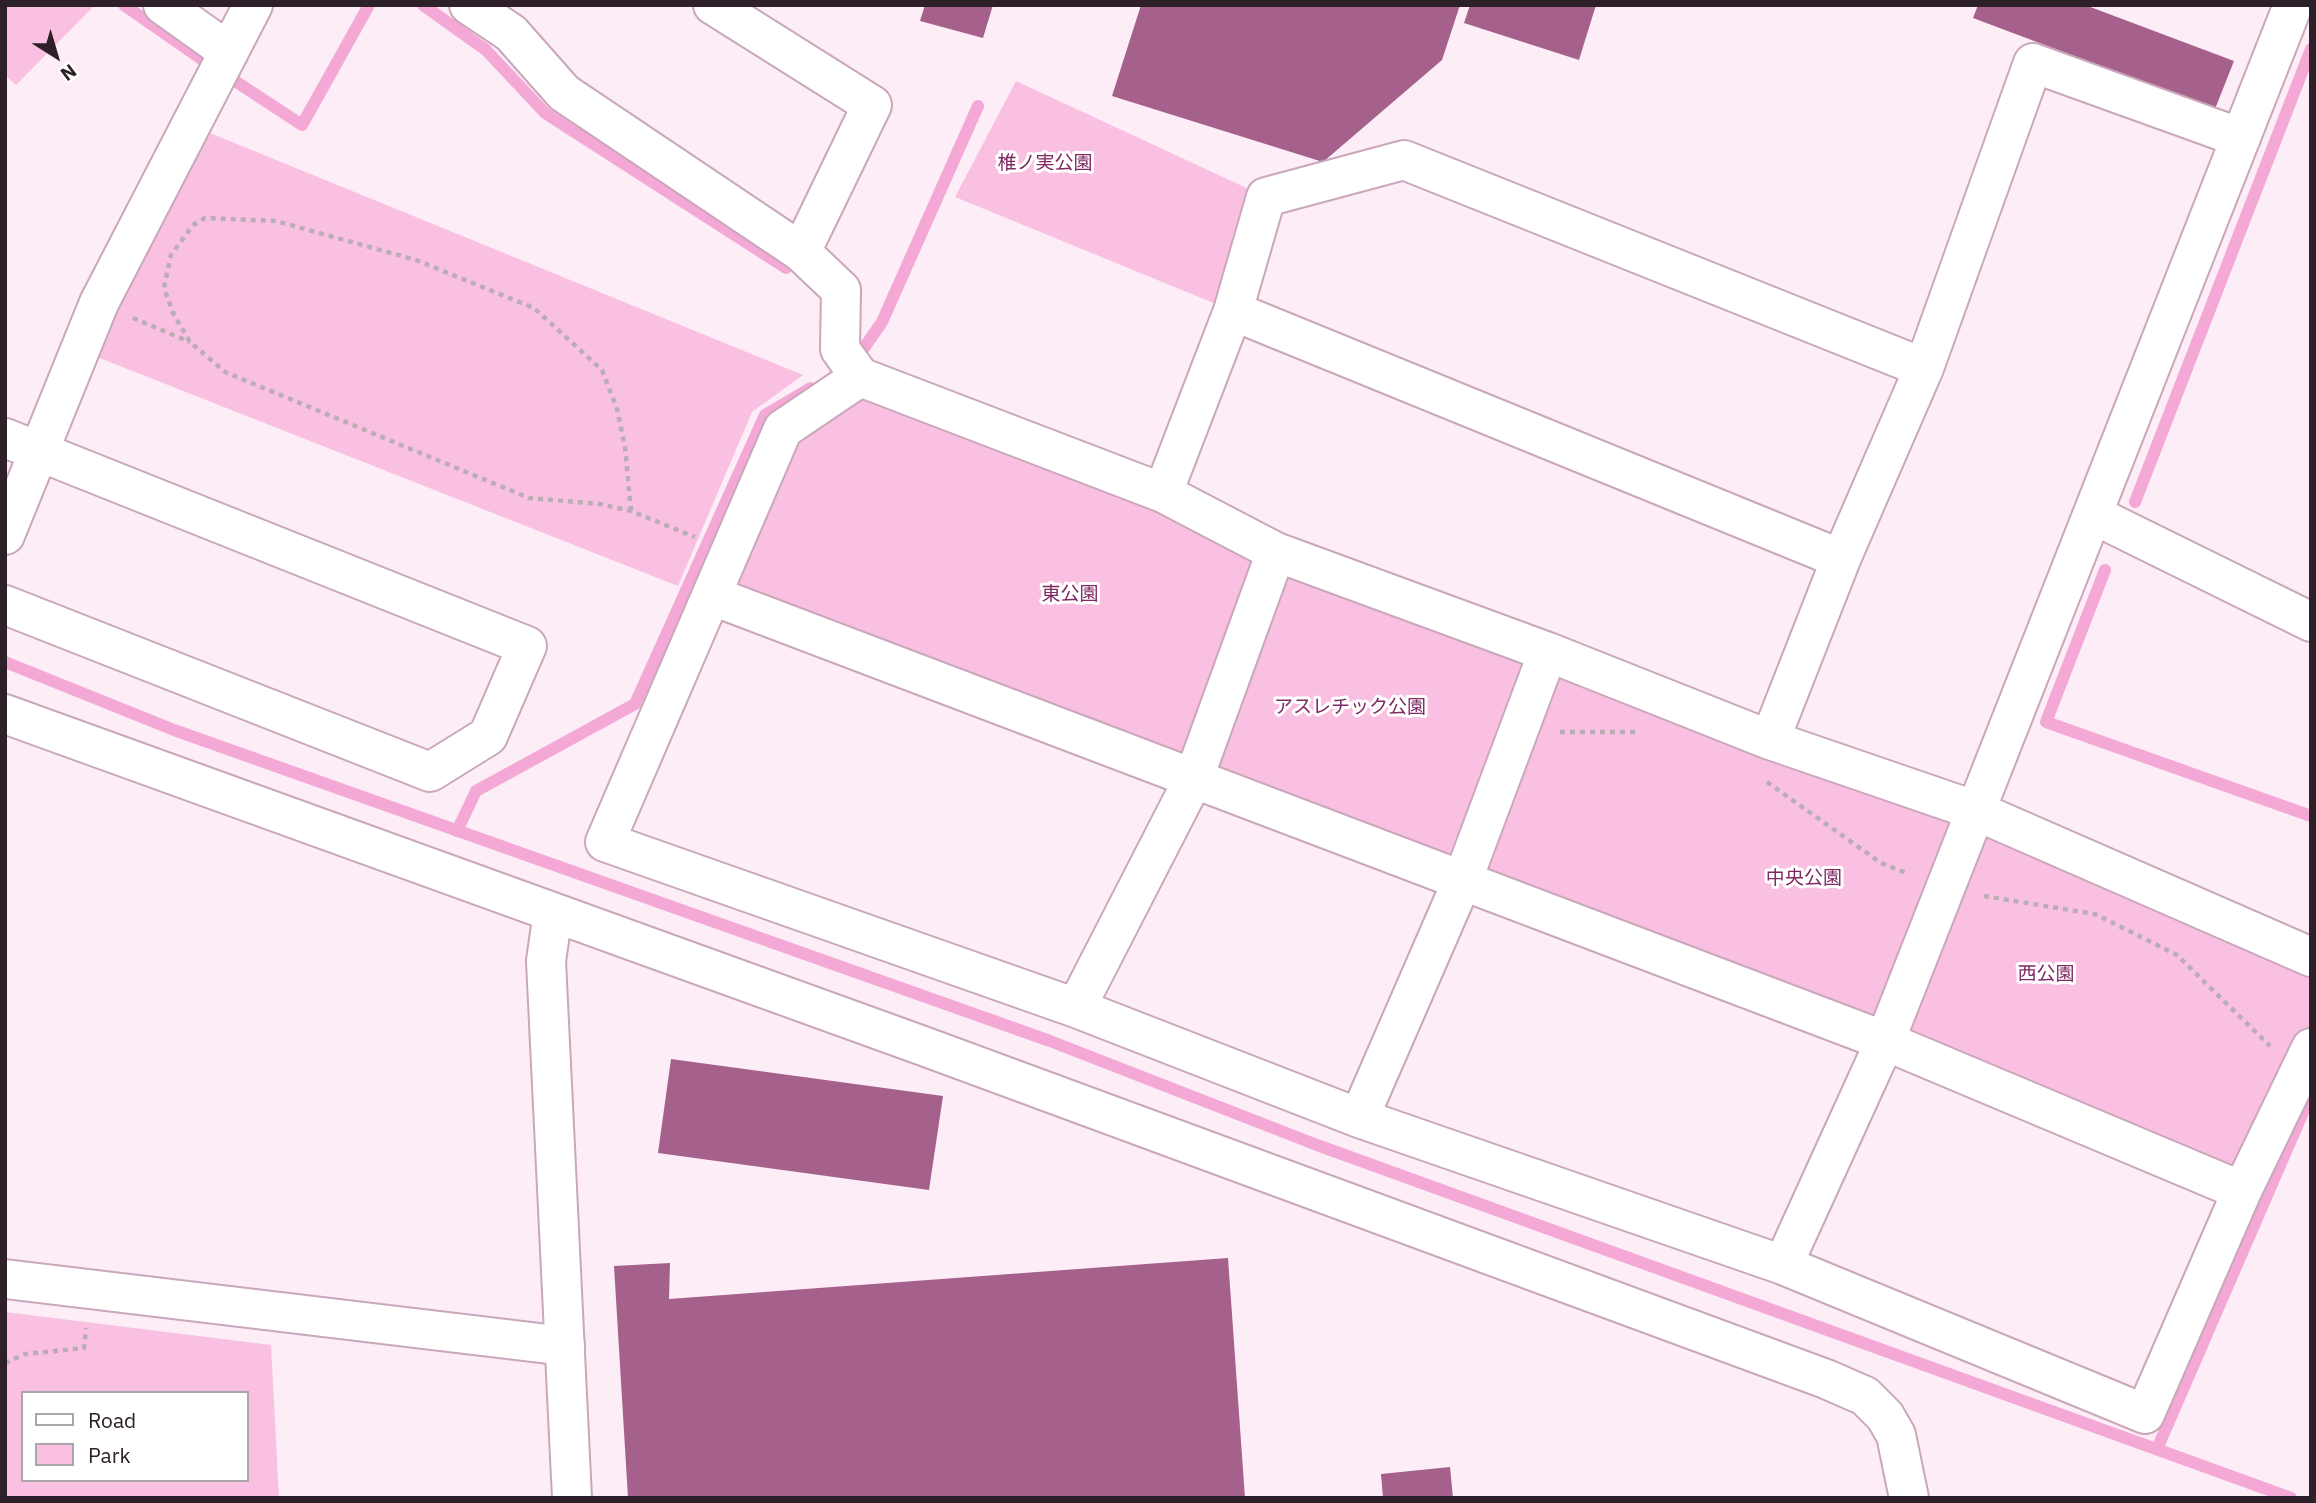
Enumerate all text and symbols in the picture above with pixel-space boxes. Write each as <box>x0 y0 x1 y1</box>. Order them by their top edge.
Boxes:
north arrow <box>21 21 91 91</box>
text: N <box>56 59 81 86</box>
park label: 椎ノ実公園 <box>998 153 1092 175</box>
park label: 東公園 <box>1042 584 1098 606</box>
park label: アスレチック公園 <box>1274 697 1426 719</box>
park label: 中央公園 <box>1766 868 1842 890</box>
park label: 西公園 <box>2018 964 2074 986</box>
legend <box>21 1391 248 1482</box>
text: Road <box>88 1406 136 1434</box>
text: Park <box>88 1441 131 1469</box>

